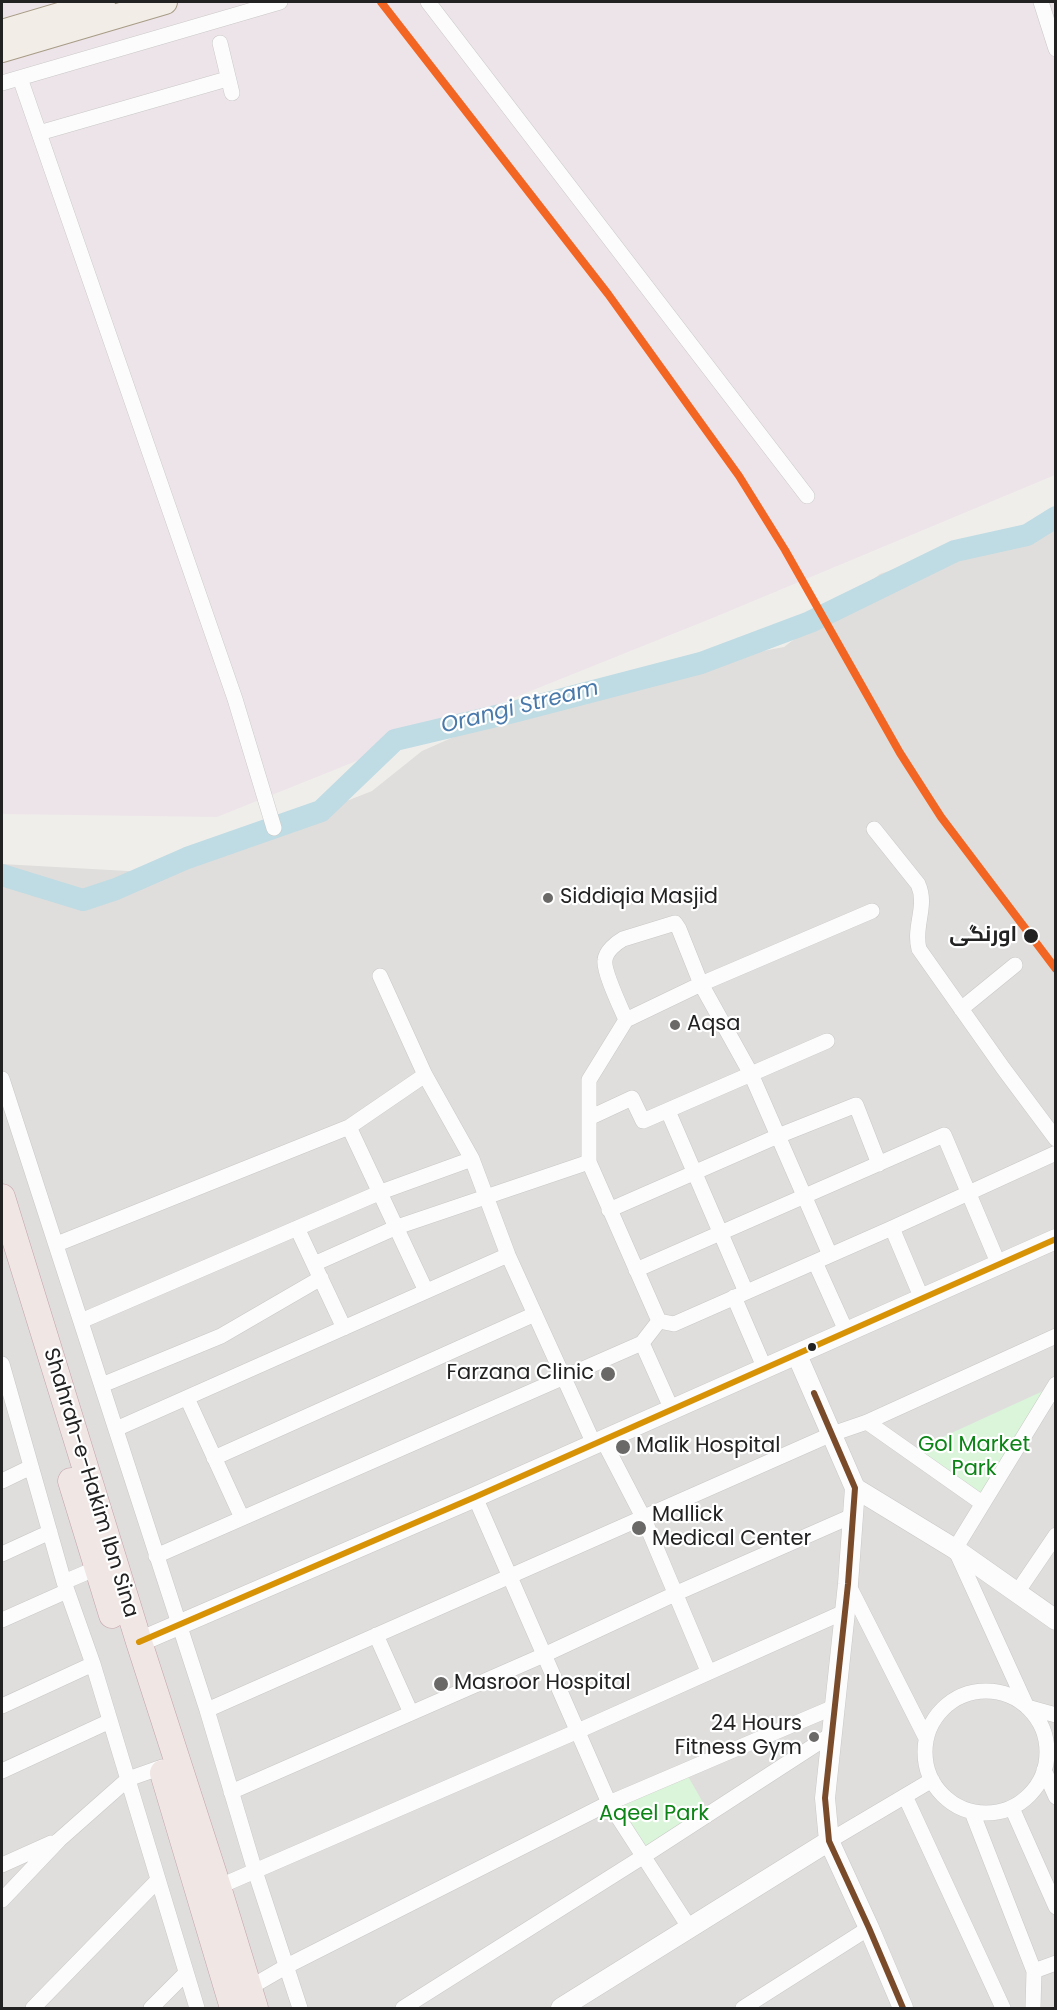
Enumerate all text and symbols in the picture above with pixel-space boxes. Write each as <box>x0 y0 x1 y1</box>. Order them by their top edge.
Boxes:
water label: Orangi Stream <box>438 676 602 740</box>
place label: Siddiqia Masjid <box>560 885 718 911</box>
marker: Siddiqia Masjid <box>541 891 555 905</box>
place label: اورنگی <box>949 923 1017 949</box>
marker: اورنگی <box>1022 927 1040 945</box>
place label: Aqsa <box>687 1012 741 1038</box>
marker: Aqsa <box>668 1018 682 1032</box>
unlabelled marker <box>806 1341 818 1353</box>
street label: Shahrah-e-Hakim Ibn Sina <box>37 1345 143 1621</box>
place label: Farzana Clinic <box>446 1361 594 1387</box>
marker: Farzana Clinic <box>599 1365 617 1383</box>
park label: Gol Market Park <box>918 1433 1030 1483</box>
place label: Malik Hospital <box>636 1434 780 1460</box>
marker: Malik Hospital <box>614 1438 632 1456</box>
place label: Mallick Medical Center <box>652 1503 811 1553</box>
marker: Mallick Medical Center <box>630 1519 648 1537</box>
place label: Masroor Hospital <box>454 1671 631 1697</box>
marker: Masroor Hospital <box>432 1675 450 1693</box>
place label: 24 Hours Fitness Gym <box>675 1712 802 1762</box>
marker: 24 Hours Fitness Gym <box>807 1730 821 1744</box>
park label: Aqeel Park <box>599 1802 709 1828</box>

